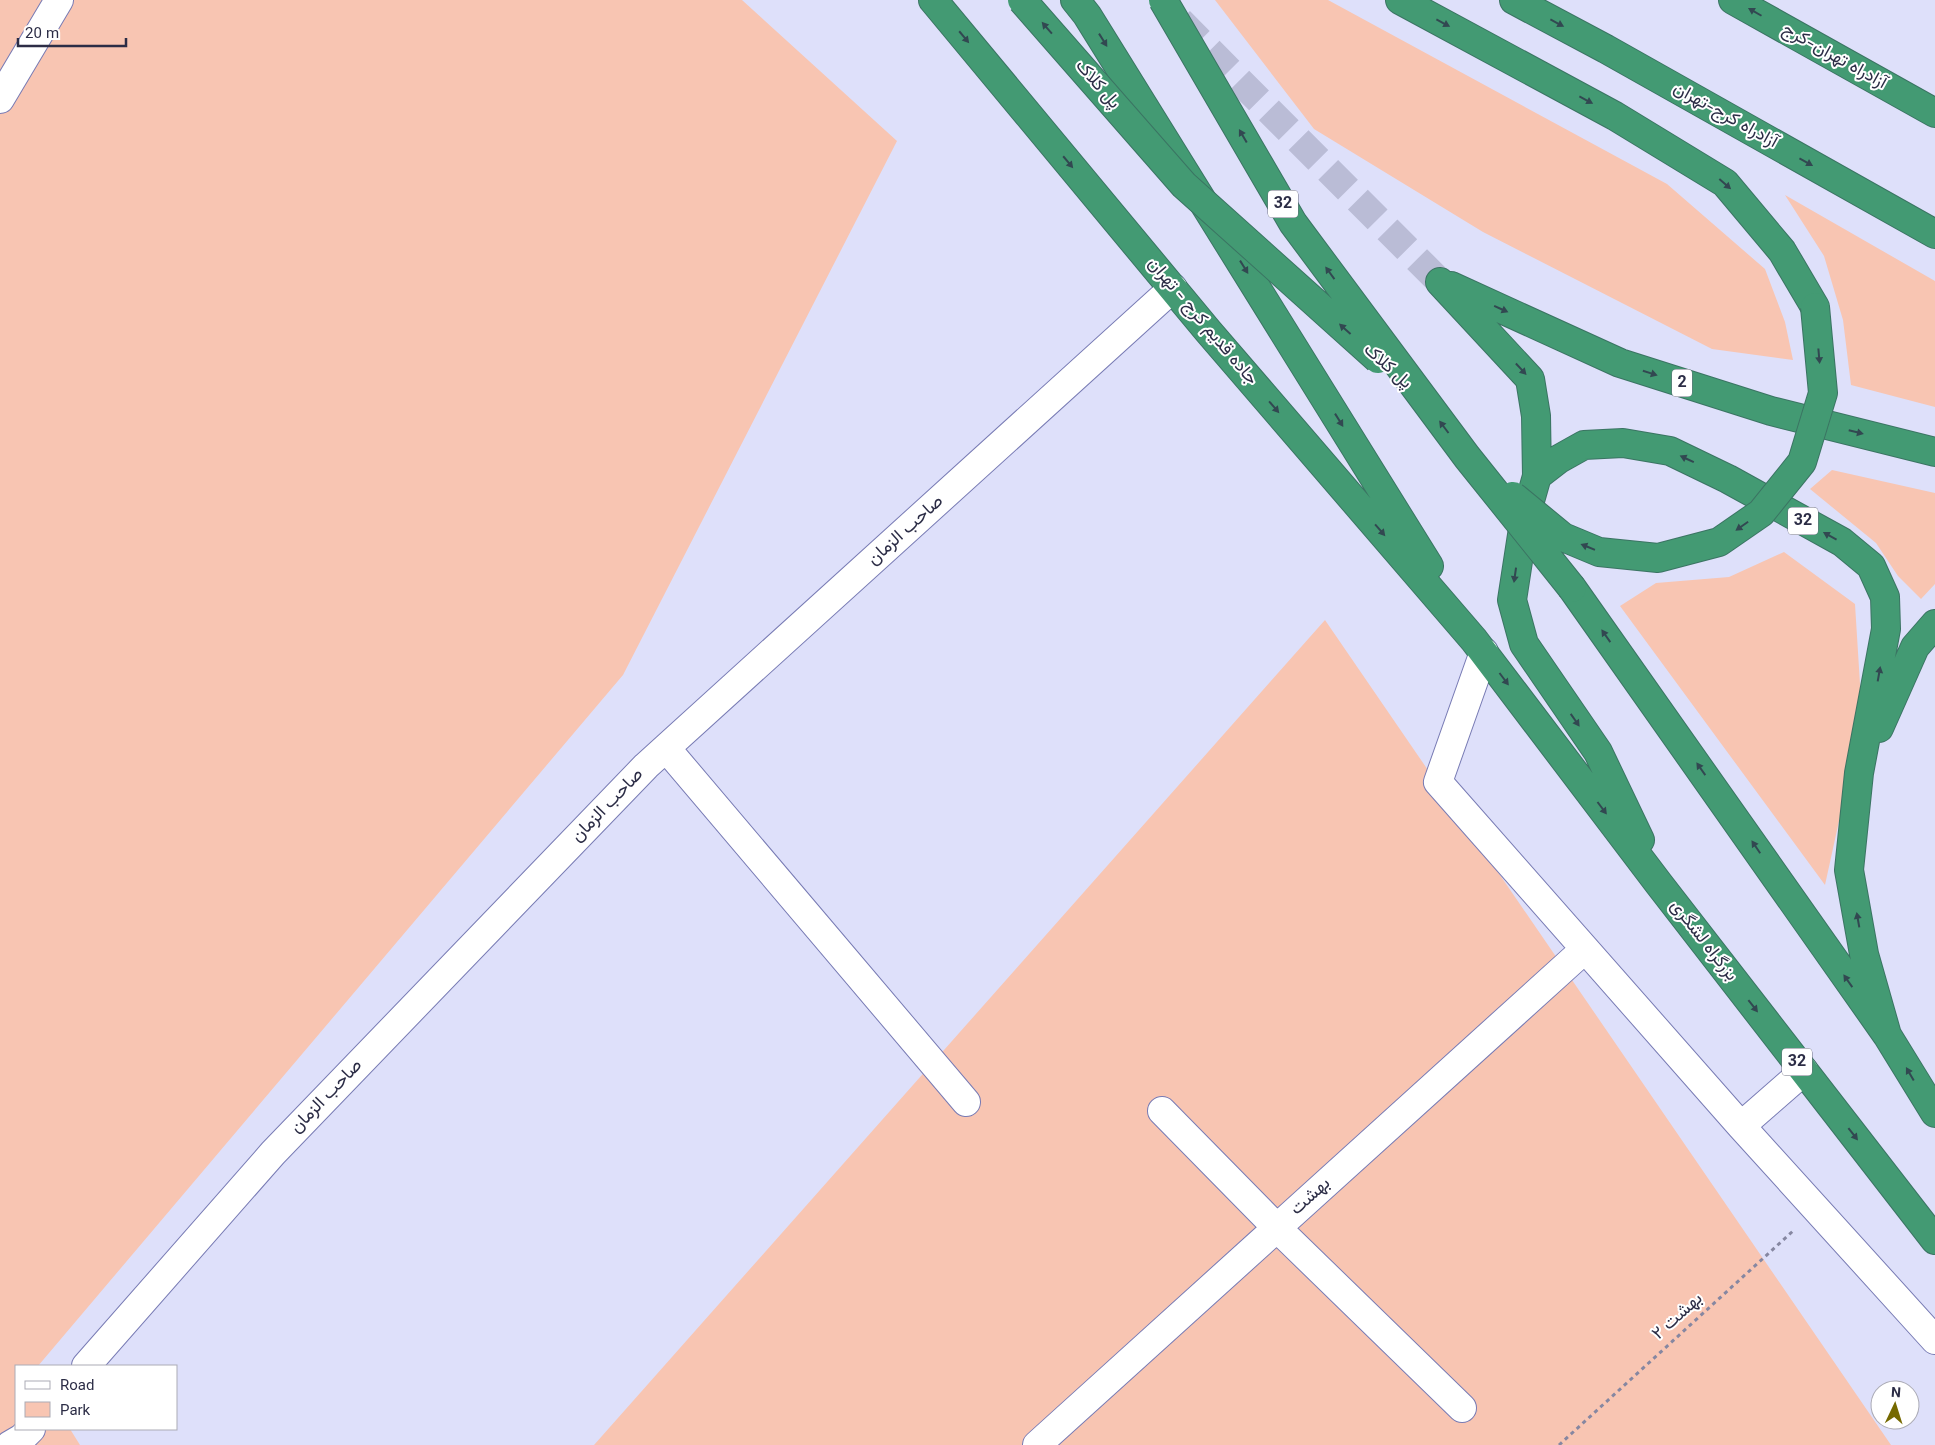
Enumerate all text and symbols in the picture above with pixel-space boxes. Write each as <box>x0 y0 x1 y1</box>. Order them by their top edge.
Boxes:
one-way arrow <box>1748 8 1762 17</box>
scale bar <box>18 15 125 47</box>
street label: آزادراه تهران-کرج <box>1776 17 1893 98</box>
one-way arrow <box>1436 19 1450 27</box>
one-way arrow <box>1550 19 1564 27</box>
one-way arrow <box>1041 21 1052 34</box>
text: 20 m <box>25 23 59 46</box>
one-way arrow <box>959 31 970 44</box>
one-way arrow <box>1098 34 1108 47</box>
street label: پل کلاک <box>1068 54 1126 116</box>
street label: آزادراه کرج-تهران <box>1667 76 1784 157</box>
one-way arrow <box>1579 96 1593 104</box>
one-way arrow <box>1238 129 1247 142</box>
one-way arrow <box>1063 156 1074 169</box>
one-way arrow <box>1799 157 1813 166</box>
one-way arrow <box>1718 179 1731 190</box>
road number: 32 <box>1268 190 1298 218</box>
street label: جاده قدیم کرج - تهران <box>1140 252 1264 392</box>
one-way arrow <box>1239 261 1248 274</box>
one-way arrow <box>1325 266 1335 279</box>
one-way arrow <box>1494 305 1508 313</box>
one-way arrow <box>1340 323 1352 335</box>
street label: پل کلاک <box>1356 337 1418 397</box>
one-way arrow <box>1815 348 1823 364</box>
one-way arrow <box>1515 363 1527 375</box>
one-way arrow <box>1643 369 1658 377</box>
road number: 2 <box>1672 369 1692 396</box>
one-way arrow <box>1268 401 1280 413</box>
one-way arrow <box>1334 414 1343 427</box>
one-way arrow <box>1438 421 1449 434</box>
one-way arrow <box>1849 429 1864 437</box>
one-way arrow <box>1679 455 1694 463</box>
street label: صاحب الزمان <box>861 489 951 573</box>
road number: 32 <box>1788 508 1818 534</box>
one-way arrow <box>1736 521 1749 531</box>
one-way arrow <box>1375 524 1386 537</box>
one-way arrow <box>1823 531 1836 540</box>
one-way arrow <box>1581 543 1595 551</box>
one-way arrow <box>1511 567 1519 583</box>
one-way arrow <box>1601 630 1612 643</box>
one-way arrow <box>1875 665 1883 681</box>
one-way arrow <box>1499 672 1509 686</box>
one-way arrow <box>1570 713 1580 726</box>
street label: صاحب الزمان <box>565 762 651 850</box>
one-way arrow <box>1696 762 1706 775</box>
one-way arrow <box>1597 801 1607 815</box>
one-way arrow <box>1751 841 1761 854</box>
street label: بزرگراه لشگری <box>1662 894 1744 988</box>
one-way arrow <box>1853 911 1861 927</box>
one-way arrow <box>1843 975 1854 988</box>
one-way arrow <box>1748 999 1759 1012</box>
road number: 32 <box>1782 1048 1812 1076</box>
street label: صاحب الزمان <box>284 1053 370 1141</box>
one-way arrow <box>1906 1067 1914 1082</box>
one-way arrow <box>1848 1127 1858 1141</box>
street label: بهشت <box>1284 1171 1338 1223</box>
street label: بهشت ۲ <box>1646 1286 1710 1348</box>
legend <box>15 1365 178 1430</box>
text: Road <box>60 1375 94 1398</box>
north arrow <box>1870 1380 1920 1430</box>
text: N <box>1890 1383 1901 1405</box>
text: Park <box>60 1400 91 1423</box>

